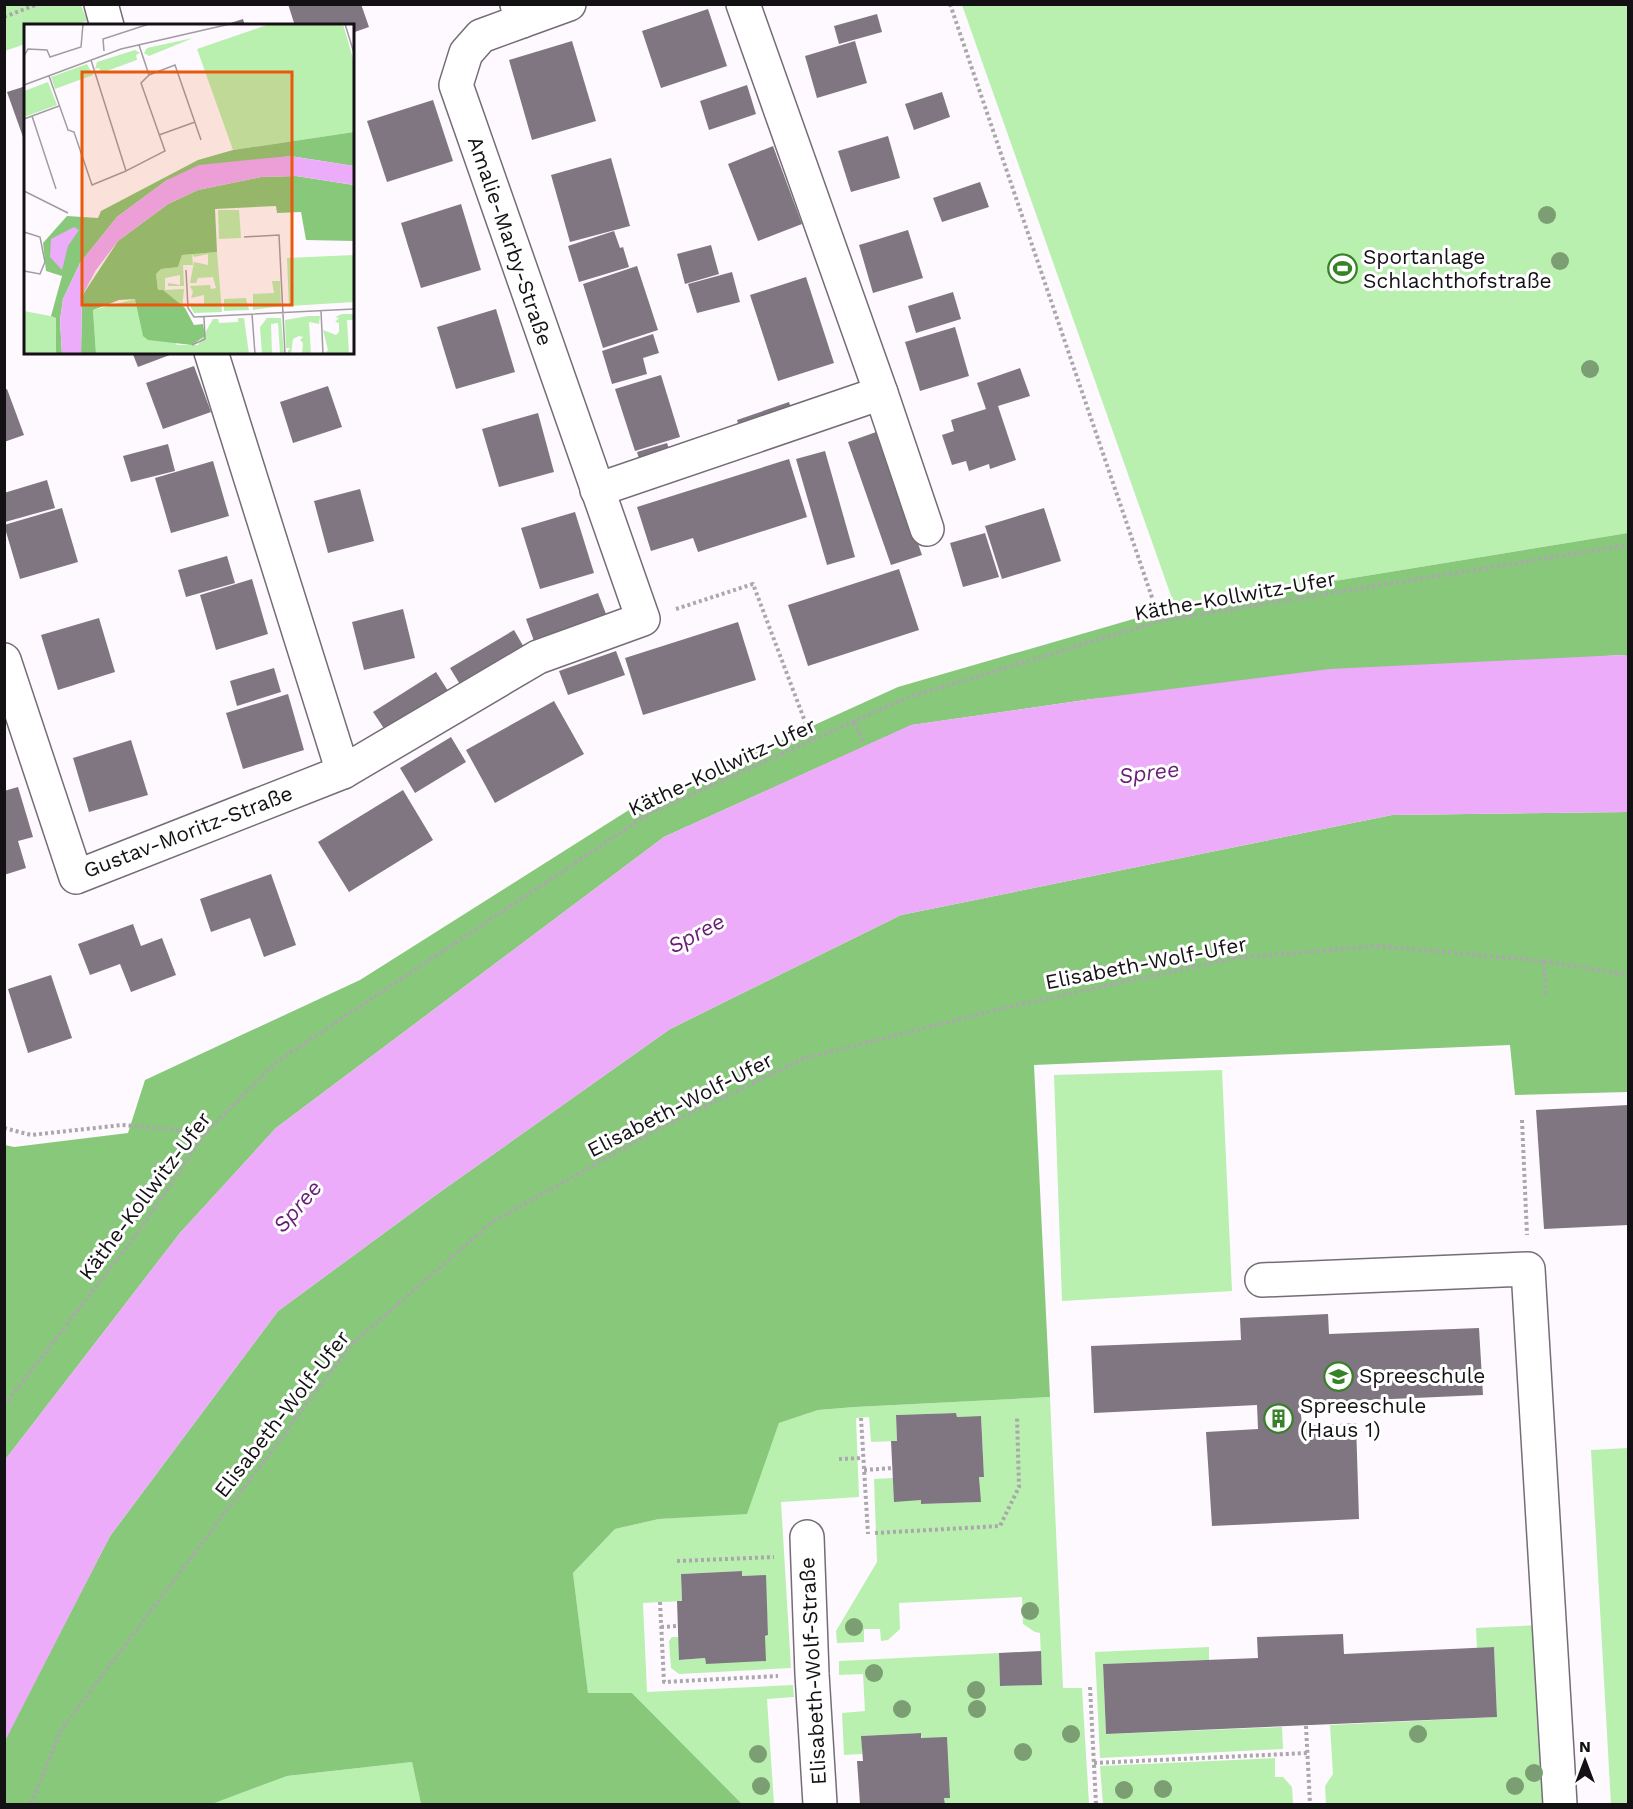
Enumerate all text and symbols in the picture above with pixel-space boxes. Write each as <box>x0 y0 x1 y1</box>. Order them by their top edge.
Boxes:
inset map <box>24 24 354 354</box>
street label: Amalie-Marby-Straße <box>463 133 558 349</box>
place label: Sportanlage Schlachthofstraße <box>1363 244 1552 293</box>
sports icon: Sportanlage Schlachthofstraße <box>1326 253 1358 285</box>
street label: Käthe-Kollwitz-Ufer <box>1132 565 1338 626</box>
street label: Käthe-Kollwitz-Ufer <box>624 712 820 821</box>
water label: Spree <box>1117 756 1181 789</box>
street label: Gustav-Moritz-Straße <box>80 780 296 883</box>
water label: Spree <box>664 908 729 959</box>
street label: Elisabeth-Wolf-Ufer <box>1043 931 1249 994</box>
street label: Elisabeth-Wolf-Ufer <box>583 1047 777 1162</box>
street label: Käthe-Kollwitz-Ufer <box>73 1106 216 1285</box>
water label: Spree <box>268 1175 327 1237</box>
street label: Elisabeth-Wolf-Ufer <box>209 1325 355 1502</box>
school or university icon: Spreeschule <box>1322 1360 1354 1392</box>
place label: Spreeschule <box>1359 1363 1485 1388</box>
place label: Spreeschule (Haus 1) <box>1300 1393 1426 1442</box>
building icon: Spreeschule (Haus 1) <box>1263 1402 1295 1434</box>
street label: Elisabeth-Wolf-Straße <box>794 1556 831 1786</box>
north arrow <box>1555 1731 1615 1791</box>
text: N <box>1579 1737 1591 1756</box>

